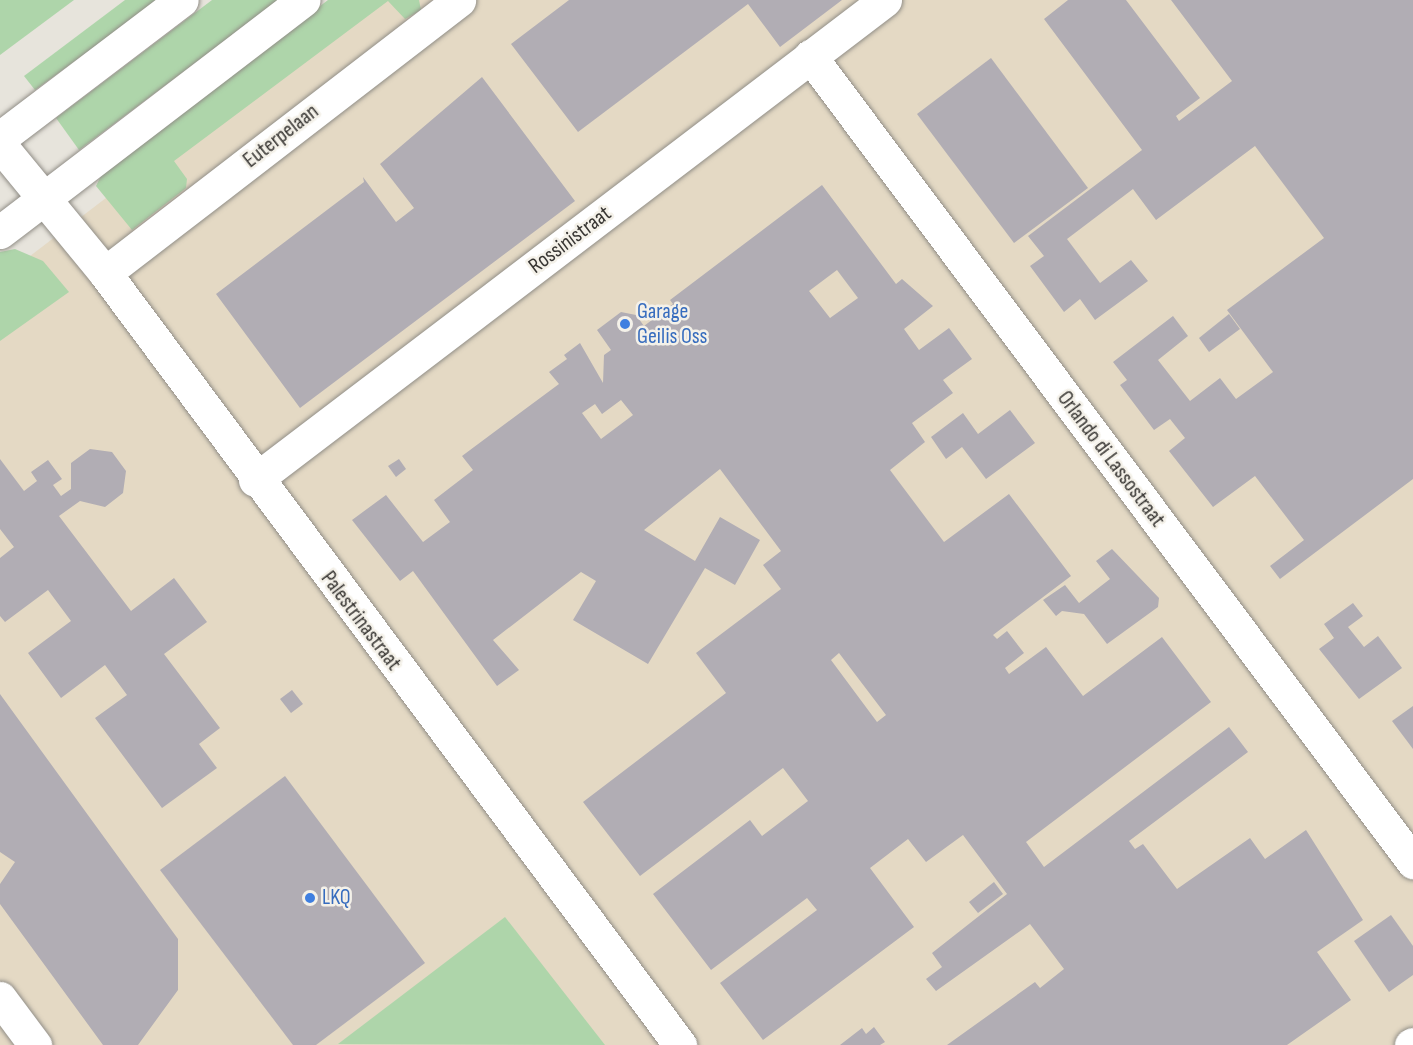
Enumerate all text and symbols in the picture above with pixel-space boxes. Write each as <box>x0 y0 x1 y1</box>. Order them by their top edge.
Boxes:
street label: Euterpelaan <box>238 98 324 174</box>
street label: Rossinistraat <box>524 200 616 280</box>
place label: Garage Geilis Oss <box>637 298 707 350</box>
marker: Garage Geilis Oss <box>618 317 632 331</box>
street label: Orlando di Lassostraat <box>1051 386 1171 532</box>
street label: Palestrinastraat <box>315 566 407 676</box>
place label: LKQ <box>322 885 351 911</box>
marker: LKQ <box>303 891 317 905</box>

